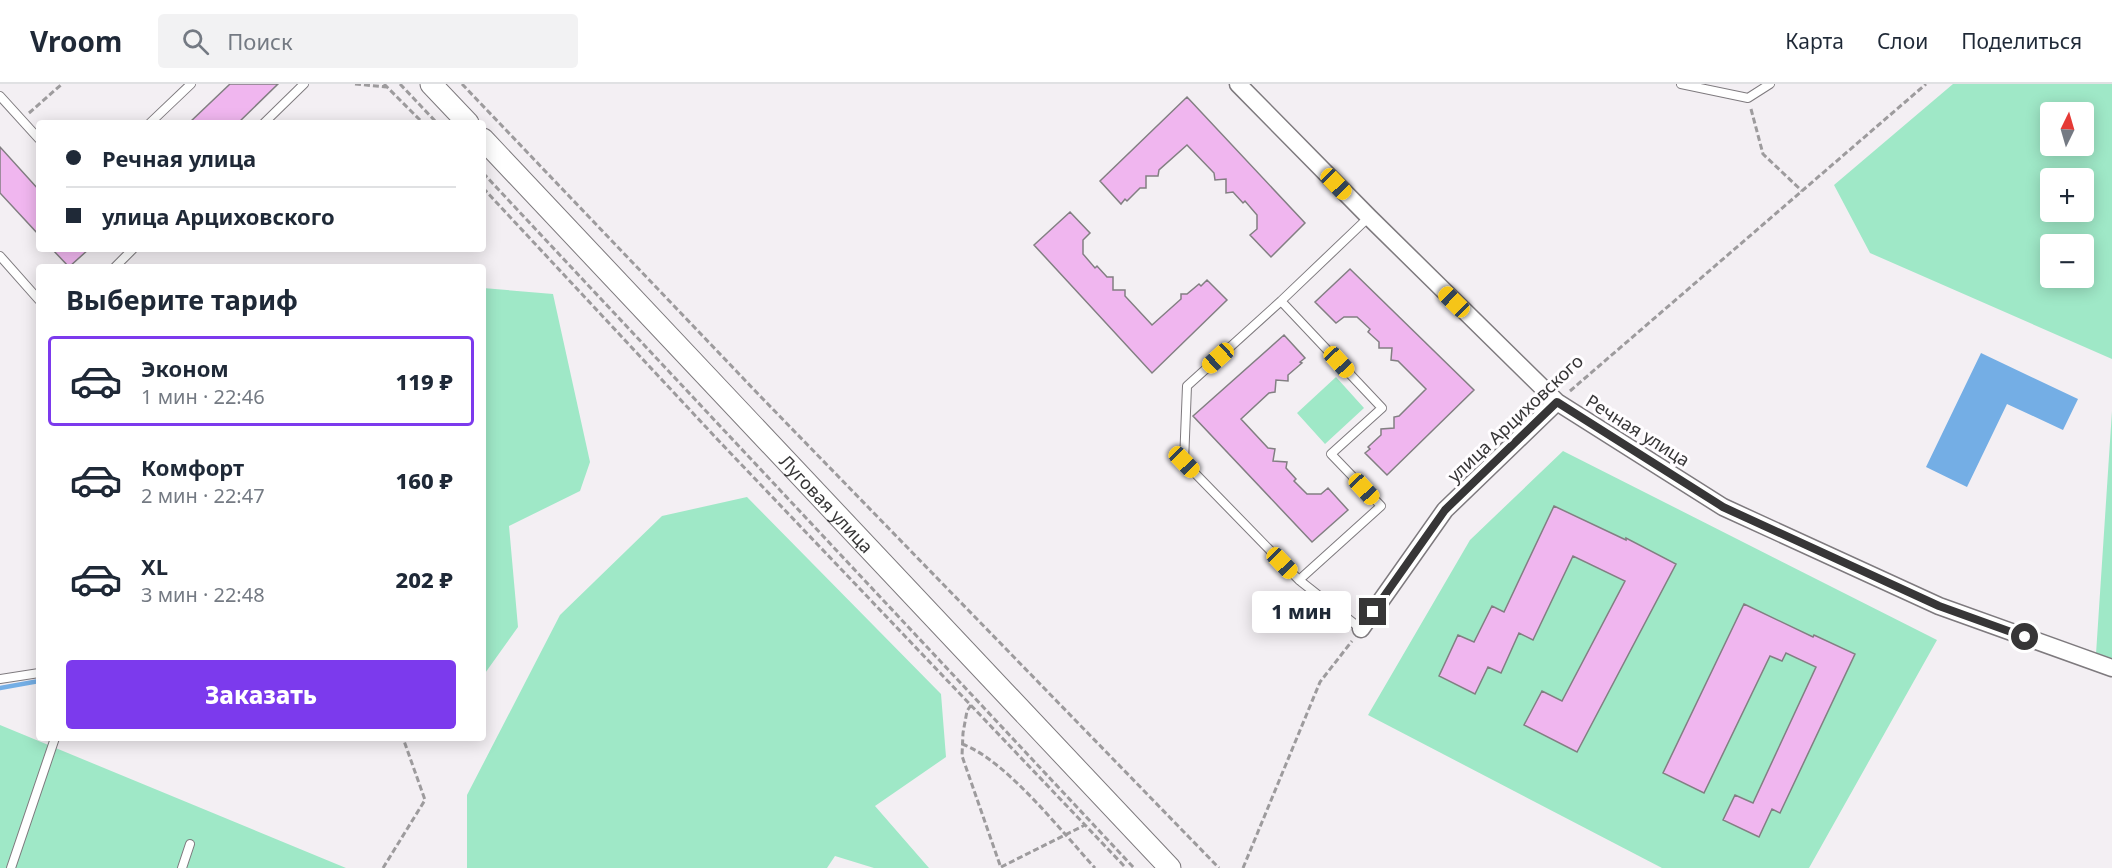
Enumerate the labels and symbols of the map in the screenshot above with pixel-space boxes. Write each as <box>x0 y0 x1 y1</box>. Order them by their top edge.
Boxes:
north arrow <box>2040 102 2094 156</box>
car <box>1317 165 1355 203</box>
car <box>1435 283 1473 321</box>
car <box>1199 339 1237 377</box>
car <box>1320 343 1358 381</box>
street label: улица Арциховского <box>1442 349 1588 487</box>
street label: Речная улица <box>1582 389 1694 471</box>
car <box>1165 443 1203 481</box>
street label: Луговая улица <box>774 449 879 558</box>
car <box>1345 470 1383 508</box>
car <box>1263 544 1301 582</box>
callout: 1 мин <box>1253 591 1352 633</box>
route end <box>1359 598 1386 625</box>
route start <box>2011 623 2038 650</box>

